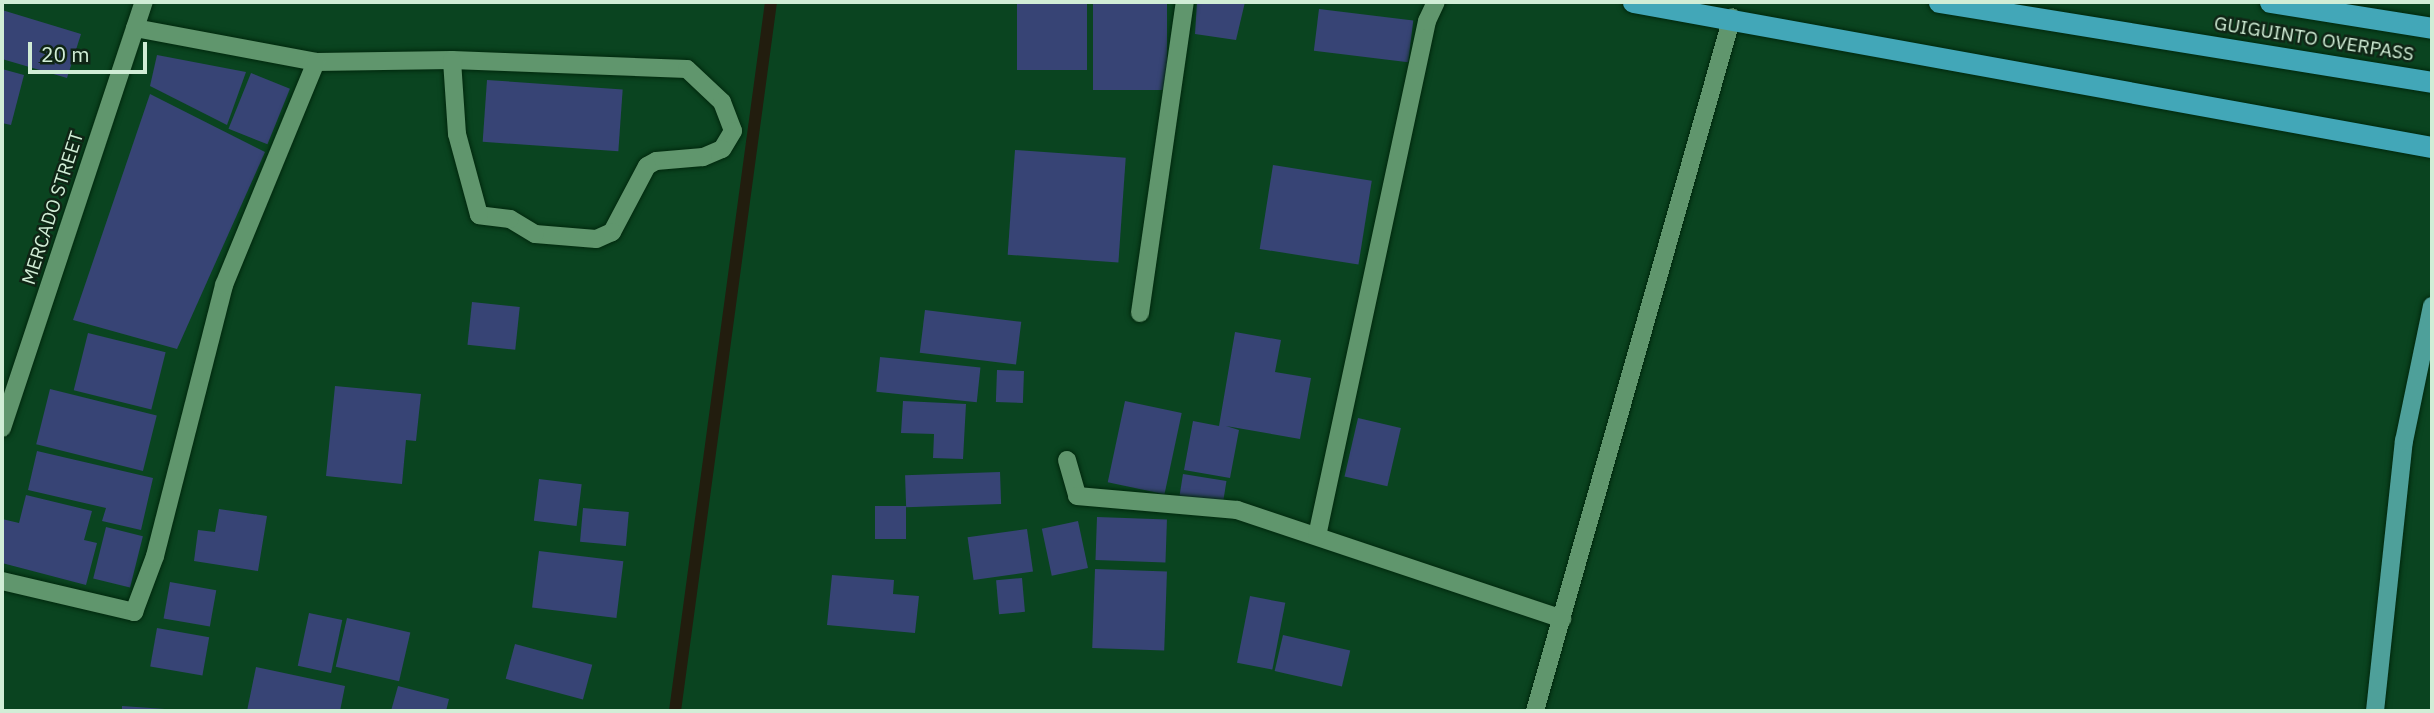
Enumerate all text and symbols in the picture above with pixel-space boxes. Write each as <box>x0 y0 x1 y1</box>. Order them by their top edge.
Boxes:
street label: GUIGUINTO OVERPASS <box>2212 12 2416 66</box>
scale bar <box>32 28 150 72</box>
text: 20 m <box>41 40 90 68</box>
street label: MERCADO STREET <box>17 128 89 288</box>

